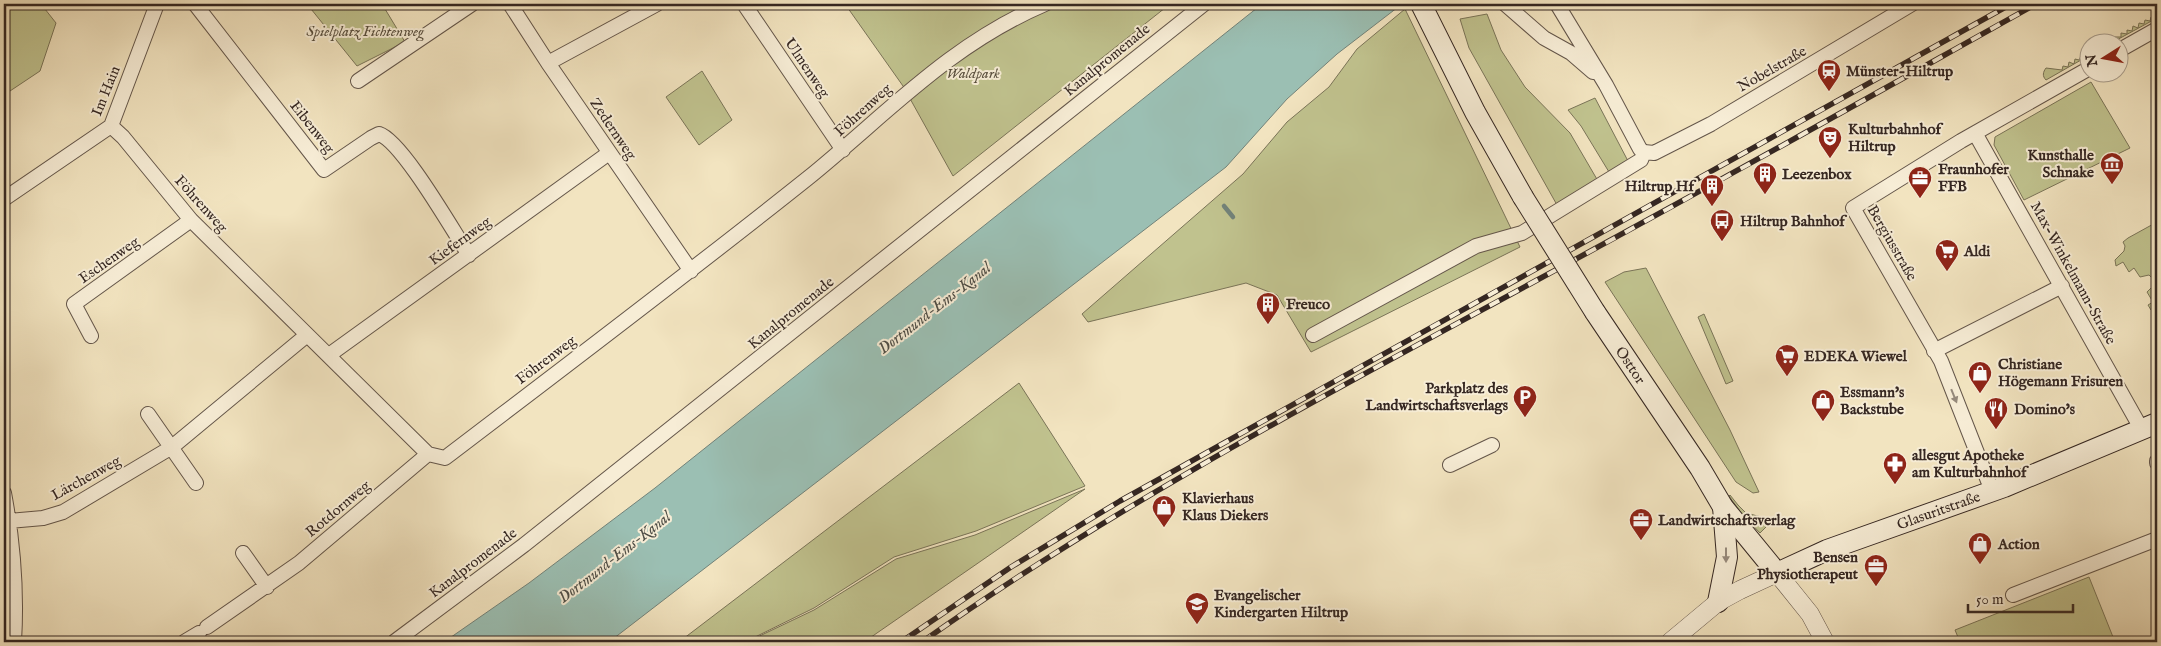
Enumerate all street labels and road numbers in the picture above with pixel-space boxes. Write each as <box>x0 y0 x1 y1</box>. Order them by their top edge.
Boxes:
street label: Kanalpromenade <box>1060 19 1154 101</box>
street label: Ulmenweg <box>780 35 834 102</box>
street label: Nobelstraße <box>1734 42 1810 96</box>
street label: Im Hain <box>87 63 125 119</box>
street label: Föhrenweg <box>830 79 896 141</box>
street label: Zedernweg <box>585 94 641 164</box>
street label: Eibenweg <box>285 97 339 158</box>
street label: Föhrenweg <box>170 171 232 237</box>
street label: Max-Winkelmann-Straße <box>2026 198 2120 348</box>
street label: Bergiusstraße <box>1863 202 1921 284</box>
street label: Kiefernweg <box>425 212 495 270</box>
street label: Eschenweg <box>75 232 144 288</box>
street label: Kanalpromenade <box>744 272 838 354</box>
street label: Föhrenweg <box>512 331 581 389</box>
street label: Osttor <box>1611 343 1650 388</box>
street label: Lärchenweg <box>48 451 125 505</box>
street label: Rotdornweg <box>302 476 375 542</box>
street label: Glasuritstraße <box>1894 487 1983 534</box>
street label: Kanalpromenade <box>425 524 521 602</box>

